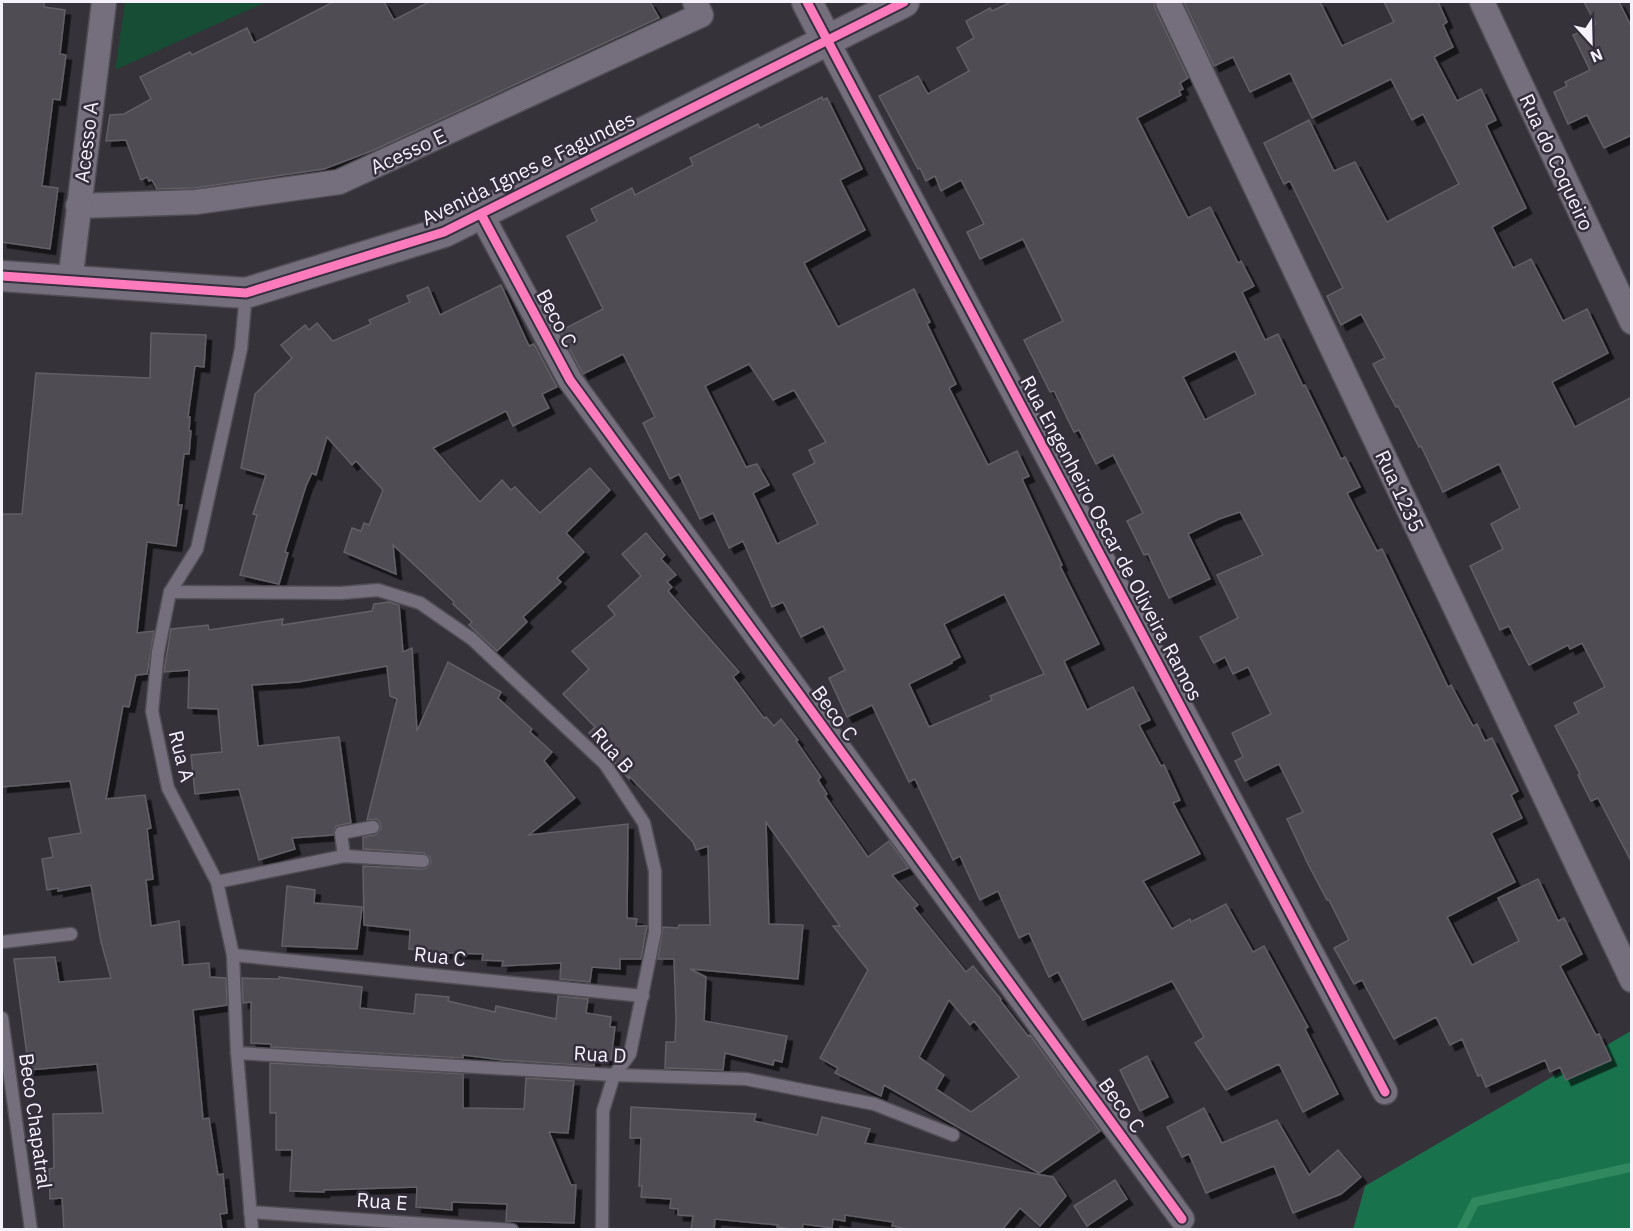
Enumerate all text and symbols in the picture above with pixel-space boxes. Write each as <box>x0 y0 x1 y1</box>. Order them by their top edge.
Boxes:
north arrow <box>1561 12 1621 72</box>
text: N <box>1587 44 1606 67</box>
street label: Rua do Coqueiro <box>1513 89 1601 235</box>
street label: Acesso A <box>68 100 104 184</box>
street label: Avenida Ignes e Fagundes <box>417 105 639 231</box>
street label: Acesso E <box>366 122 450 180</box>
street label: Beco C <box>530 284 584 352</box>
street label: Rua Engenheiro Oscar de Oliveira Ramos <box>1015 371 1209 705</box>
street label: Rua 1235 <box>1369 446 1431 536</box>
street label: Beco C <box>806 680 864 746</box>
street label: Rua B <box>586 721 640 779</box>
street label: Rua A <box>163 727 201 785</box>
street label: Rua C <box>413 940 467 972</box>
street label: Rua D <box>573 1039 627 1069</box>
street label: Beco Chapatral <box>13 1051 59 1191</box>
street label: Beco C <box>1093 1072 1151 1138</box>
street label: Rua E <box>356 1186 408 1216</box>

